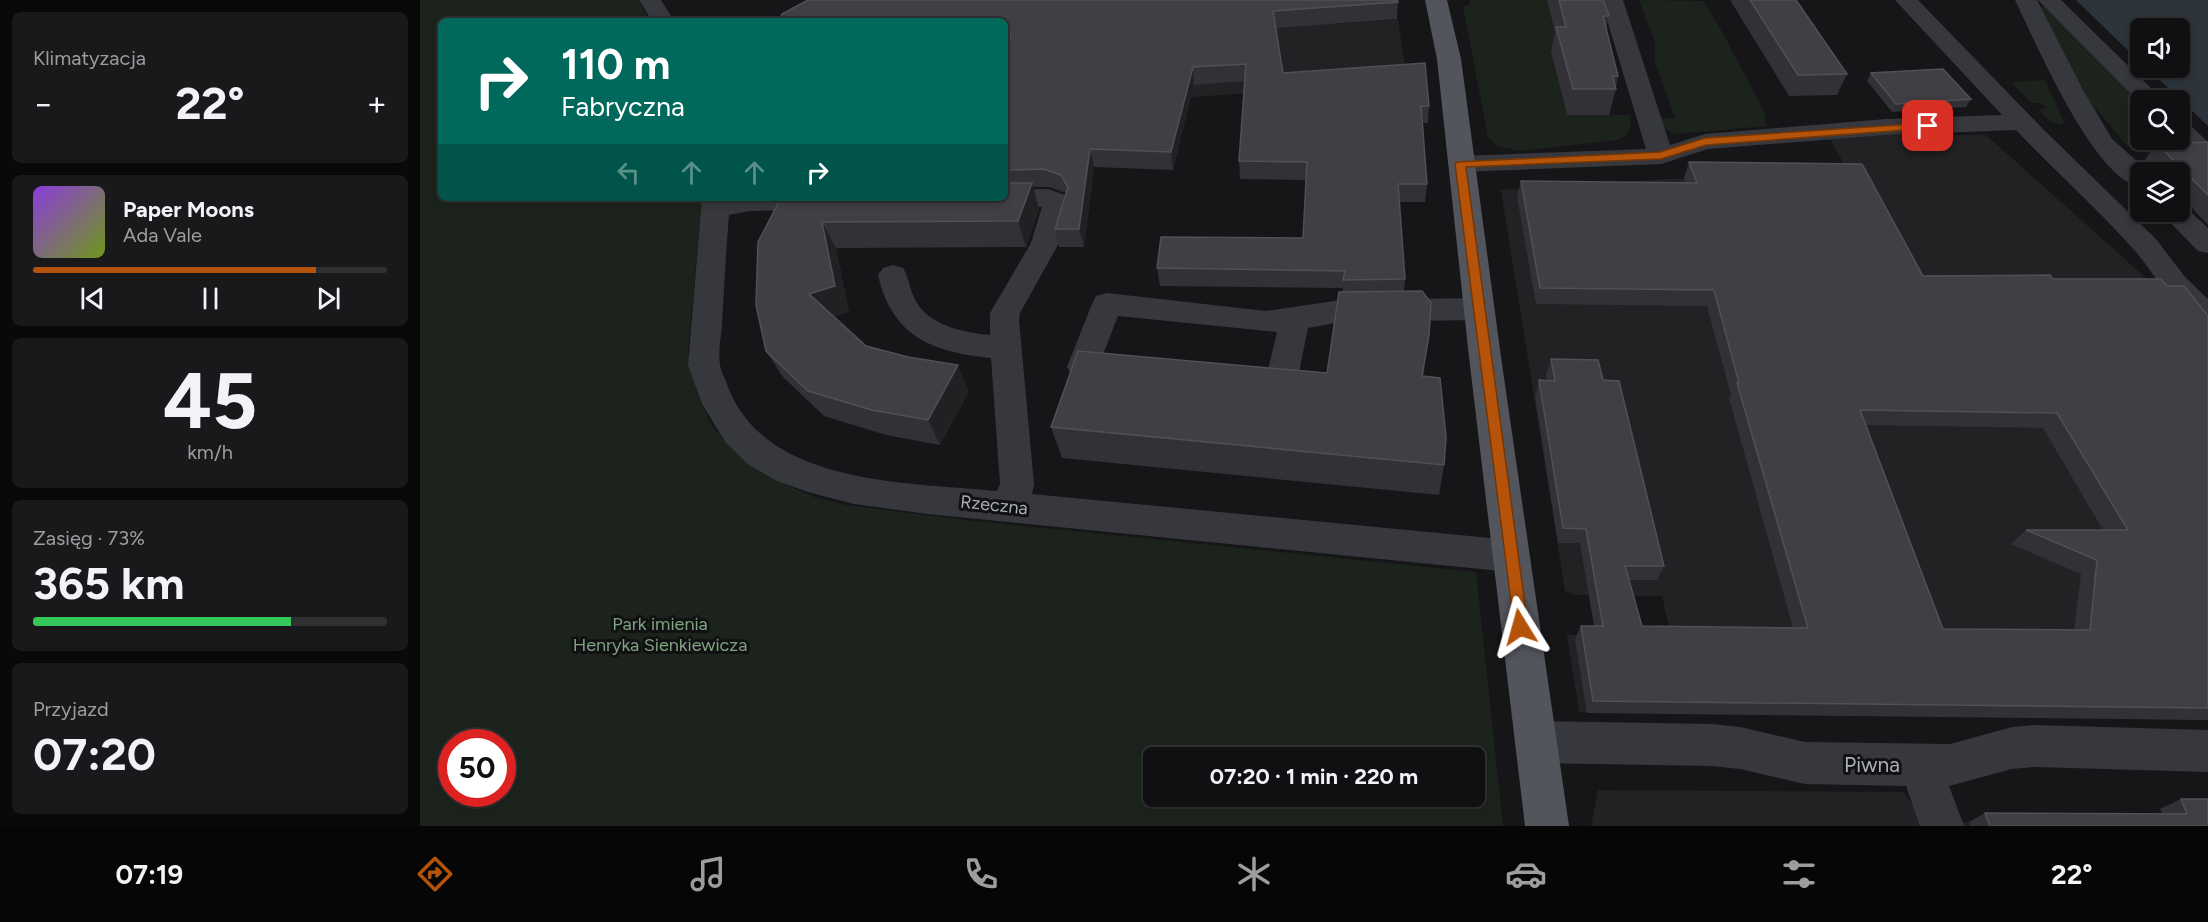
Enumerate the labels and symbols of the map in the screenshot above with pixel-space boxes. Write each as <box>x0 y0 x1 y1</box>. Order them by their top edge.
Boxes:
pin <box>1902 100 1953 151</box>
street label: Rzeczna <box>959 491 1029 519</box>
position arrow <box>1488 595 1552 659</box>
park label: Park imienia Henryka Sienkiewicza <box>573 613 747 656</box>
speed limit sign: 50 <box>438 729 516 807</box>
street label: Piwna <box>1844 752 1900 777</box>

